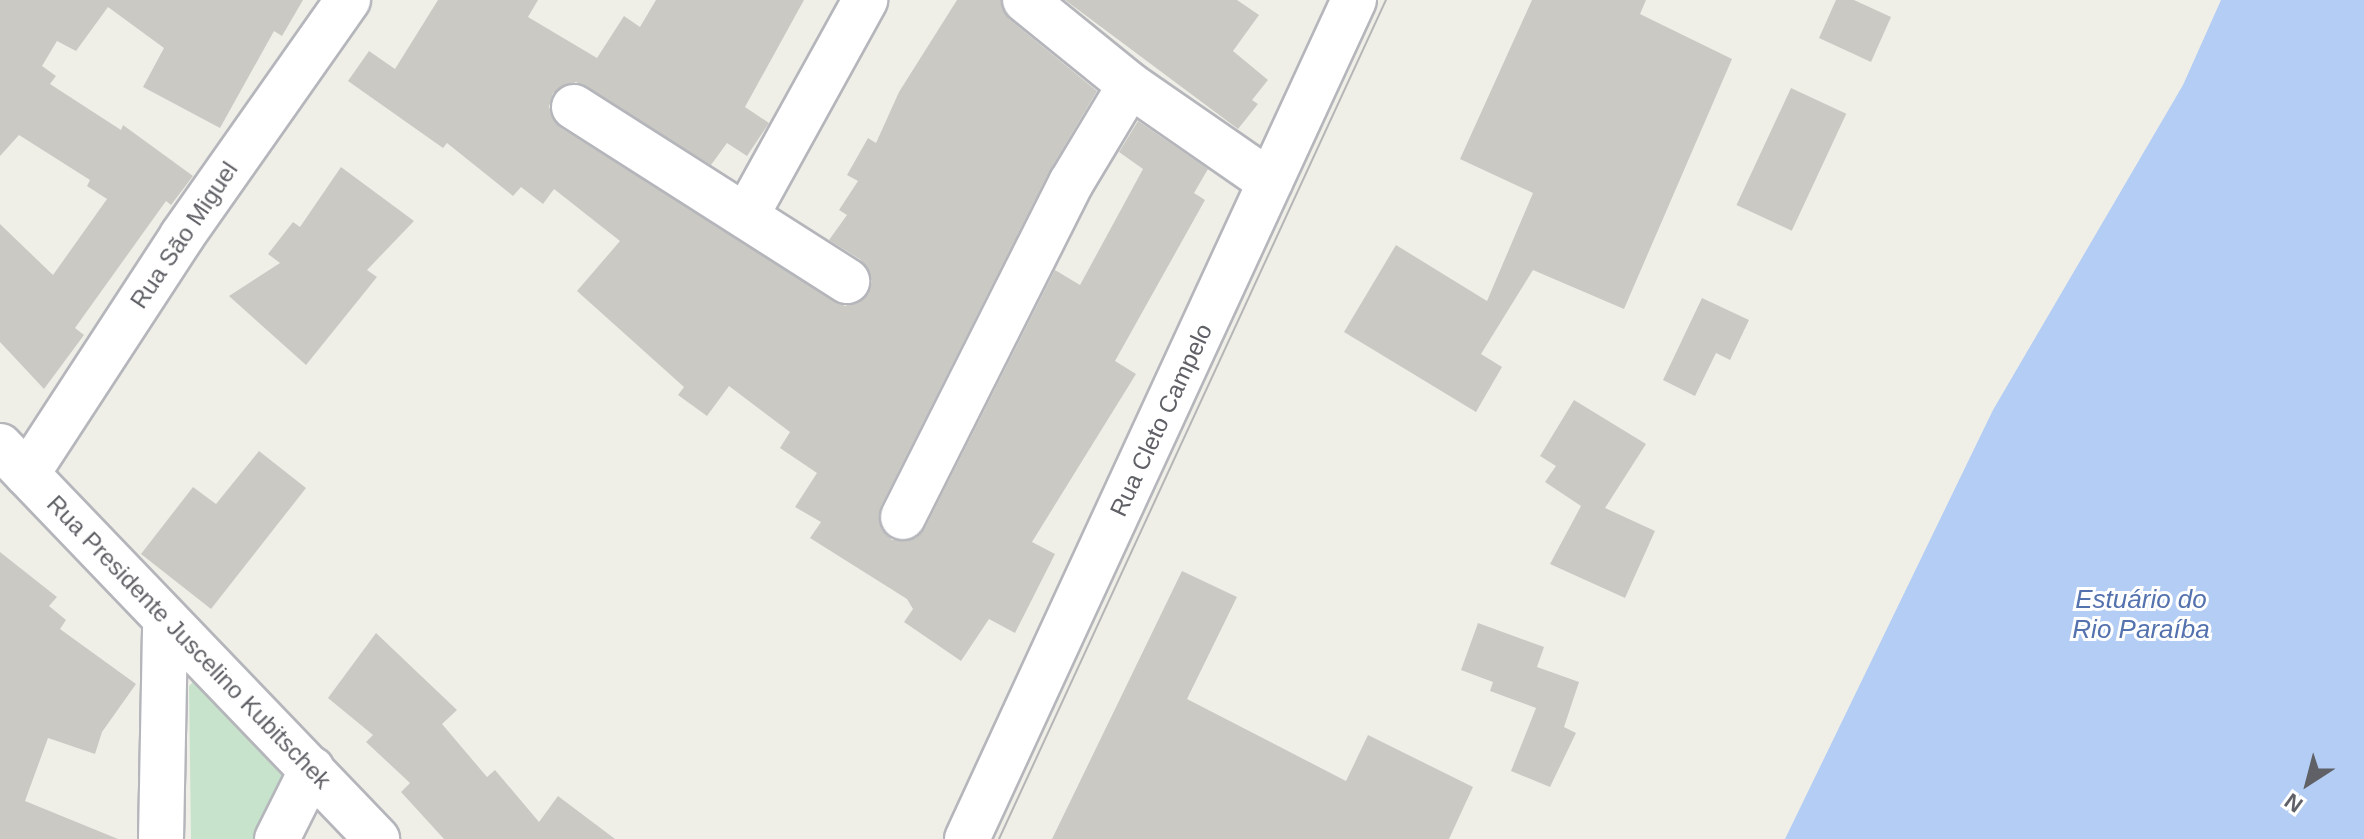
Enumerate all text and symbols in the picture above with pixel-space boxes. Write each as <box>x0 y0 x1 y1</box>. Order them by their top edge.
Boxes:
street label: Rua São Miguel <box>124 156 244 314</box>
street label: Rua Cleto Campelo <box>1104 319 1218 521</box>
street label: Rua Presidente Juscelino Kubitschek <box>41 489 337 795</box>
water label: Estuário do Rio Paraíba <box>2072 584 2210 646</box>
north arrow <box>2268 743 2348 823</box>
text: N <box>2280 788 2307 818</box>

